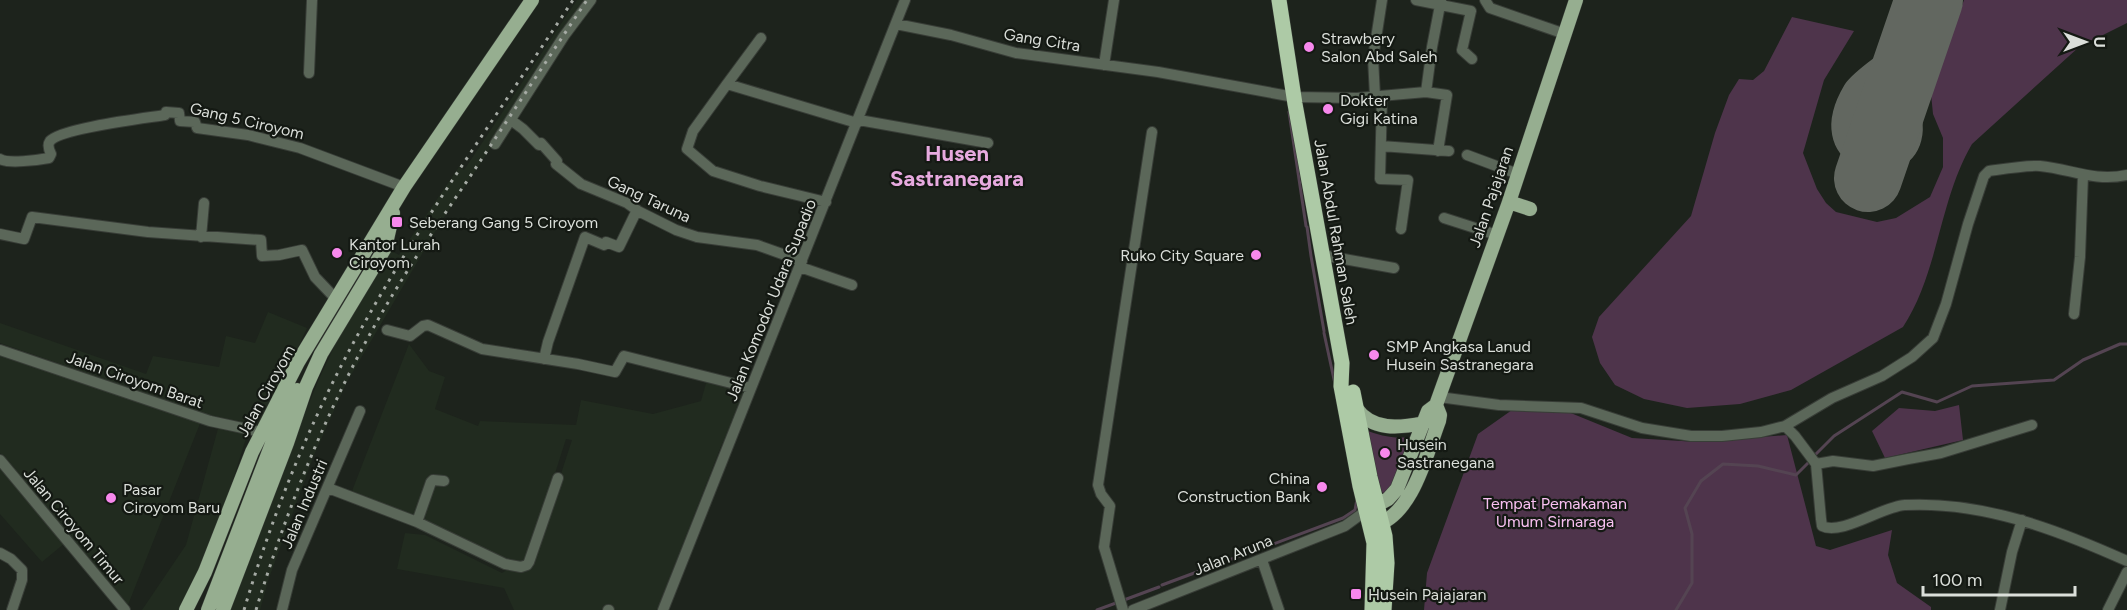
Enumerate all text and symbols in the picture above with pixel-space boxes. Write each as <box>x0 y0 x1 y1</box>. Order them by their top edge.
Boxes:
north arrow <box>2055 12 2115 72</box>
street label: Gang Citra <box>1002 25 1082 55</box>
place label: Strawbery Salon Abd Saleh <box>1321 29 1437 66</box>
text: U <box>2090 36 2109 48</box>
marker: Strawbery Salon Abd Saleh <box>1302 40 1316 54</box>
place label: Dokter Gigi Katina <box>1340 91 1418 128</box>
street label: Gang 5 Ciroyom <box>188 99 306 143</box>
marker: Dokter Gigi Katina <box>1321 102 1335 116</box>
street label: Jalan Abdul Rahman Saleh <box>1310 138 1362 326</box>
district label: Husen Sastranegara <box>890 140 1024 192</box>
street label: Jalan Pajajaran <box>1465 144 1517 250</box>
street label: Gang Taruna <box>604 171 694 227</box>
street label: Jalan Komodor Udara Supadio <box>722 196 820 404</box>
place label: Seberang Gang 5 Ciroyom <box>409 213 598 232</box>
marker: Seberang Gang 5 Ciroyom <box>390 215 404 229</box>
place label: Kantor Lurah Ciroyom <box>349 235 440 272</box>
marker: Kantor Lurah Ciroyom <box>330 246 344 260</box>
place label: Ruko City Square <box>1120 246 1244 265</box>
marker: Ruko City Square <box>1249 248 1263 262</box>
place label: SMP Angkasa Lanud Husein Sastranegara <box>1386 337 1534 374</box>
street label: Jalan Ciroyom <box>233 342 299 440</box>
street label: Jalan Ciroyom Barat <box>64 348 206 412</box>
marker: SMP Angkasa Lanud Husein Sastranegara <box>1367 348 1381 362</box>
place label: Husein Sastranegana <box>1397 435 1494 472</box>
marker: Husein Sastranegana <box>1378 446 1392 460</box>
street label: Jalan Industri <box>277 456 331 552</box>
street label: Jalan Ciroyom Timur <box>20 464 129 589</box>
place label: China Construction Bank <box>1177 469 1310 506</box>
place label: Pasar Ciroyom Baru <box>123 480 220 517</box>
marker: China Construction Bank <box>1315 480 1329 494</box>
marker: Pasar Ciroyom Baru <box>104 491 118 505</box>
park label: Tempat Pemakaman Umum Sirnaraga <box>1483 494 1627 531</box>
street label: Jalan Aruna <box>1191 531 1275 579</box>
scale bar <box>1923 559 2074 597</box>
text: 100 m <box>1932 569 1982 591</box>
place label: Husein Pajajaran <box>1368 585 1486 604</box>
marker: Husein Pajajaran <box>1349 587 1363 601</box>

